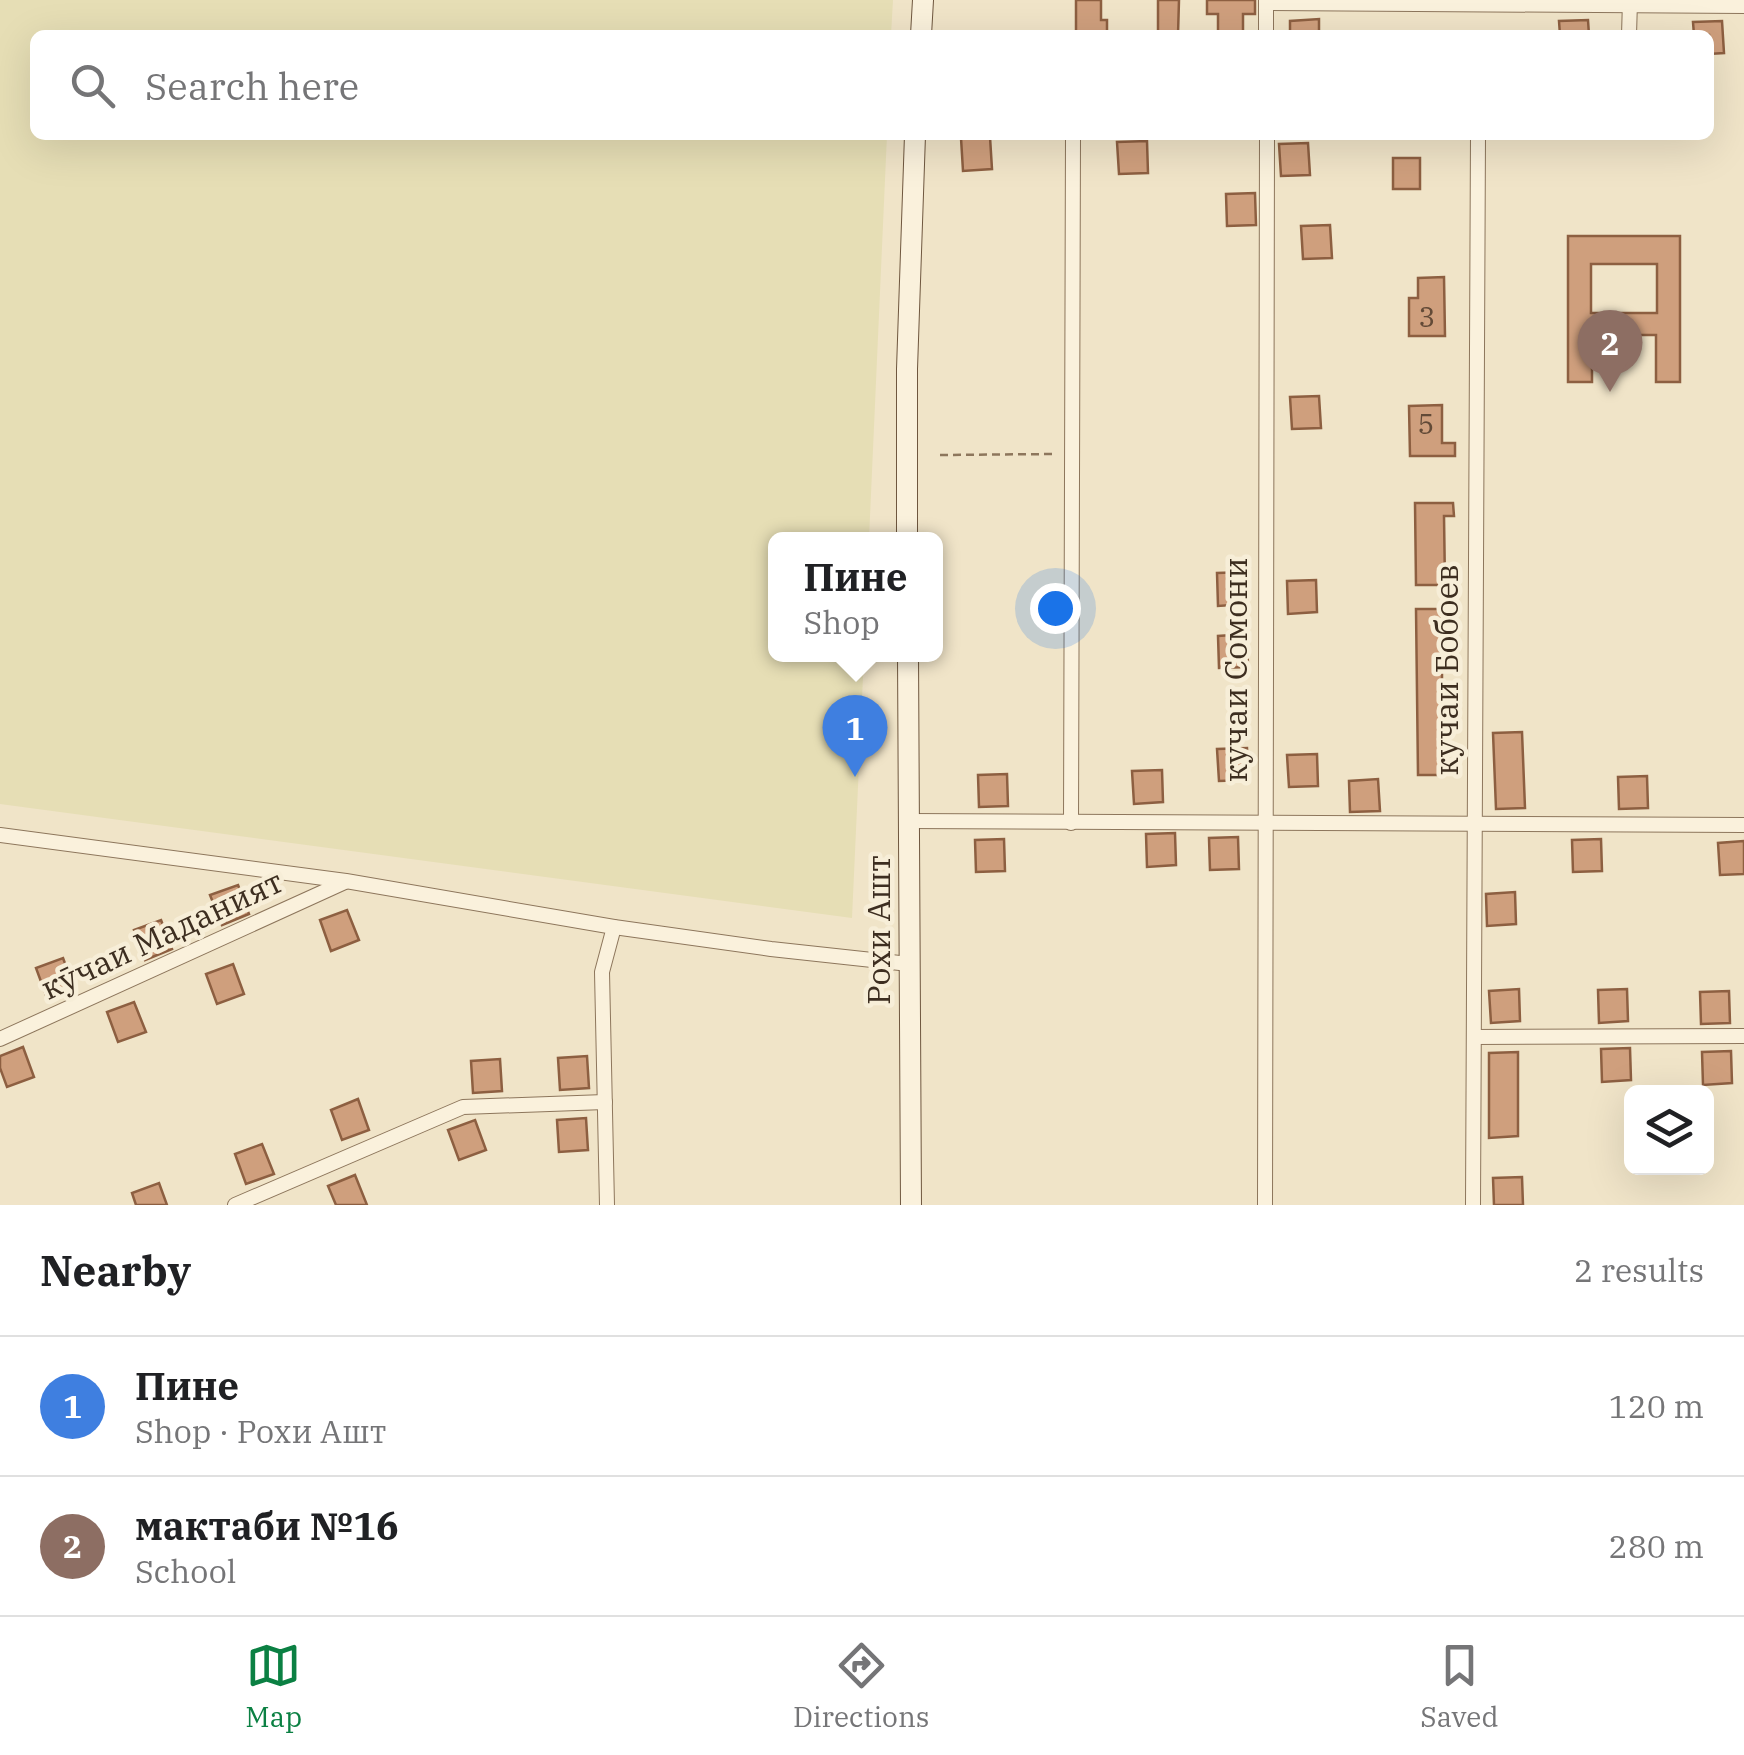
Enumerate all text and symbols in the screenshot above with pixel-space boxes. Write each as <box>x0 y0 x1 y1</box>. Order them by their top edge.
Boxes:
search box <box>30 30 1714 140</box>
icon: search <box>65 58 120 113</box>
text: Search here <box>145 61 359 110</box>
house number: 3 <box>1419 298 1435 335</box>
pin: 2 <box>1578 310 1642 392</box>
house number: 5 <box>1418 405 1434 442</box>
popup <box>768 532 943 662</box>
text: Пине <box>803 552 908 601</box>
street label: кучаи Сомони <box>1214 557 1256 783</box>
street label: кучаи Бобоев <box>1425 564 1467 776</box>
your location <box>1030 583 1081 634</box>
text: Shop <box>803 601 880 643</box>
pin: 1 <box>822 694 888 777</box>
street label: Рохи Ашт <box>857 855 899 1005</box>
street label: кӯчаи Маданият <box>34 860 289 1009</box>
map controls <box>1624 1085 1714 1175</box>
button: layers <box>1624 1085 1714 1175</box>
text: Nearby <box>40 1243 191 1298</box>
text: 2 results <box>1574 1249 1704 1291</box>
text: Пине <box>135 1361 239 1410</box>
text: 1 <box>63 1385 82 1427</box>
text: 120 m <box>1608 1385 1704 1427</box>
text: Shop · Рохи Ашт <box>135 1410 387 1452</box>
text: мактаби №16 <box>135 1501 399 1550</box>
text: 2 <box>63 1525 82 1567</box>
text: 280 m <box>1608 1525 1704 1567</box>
text: School <box>135 1550 236 1592</box>
tab: Map <box>245 1638 302 1735</box>
tab: Directions <box>793 1638 929 1735</box>
tab: Saved <box>1420 1638 1499 1735</box>

